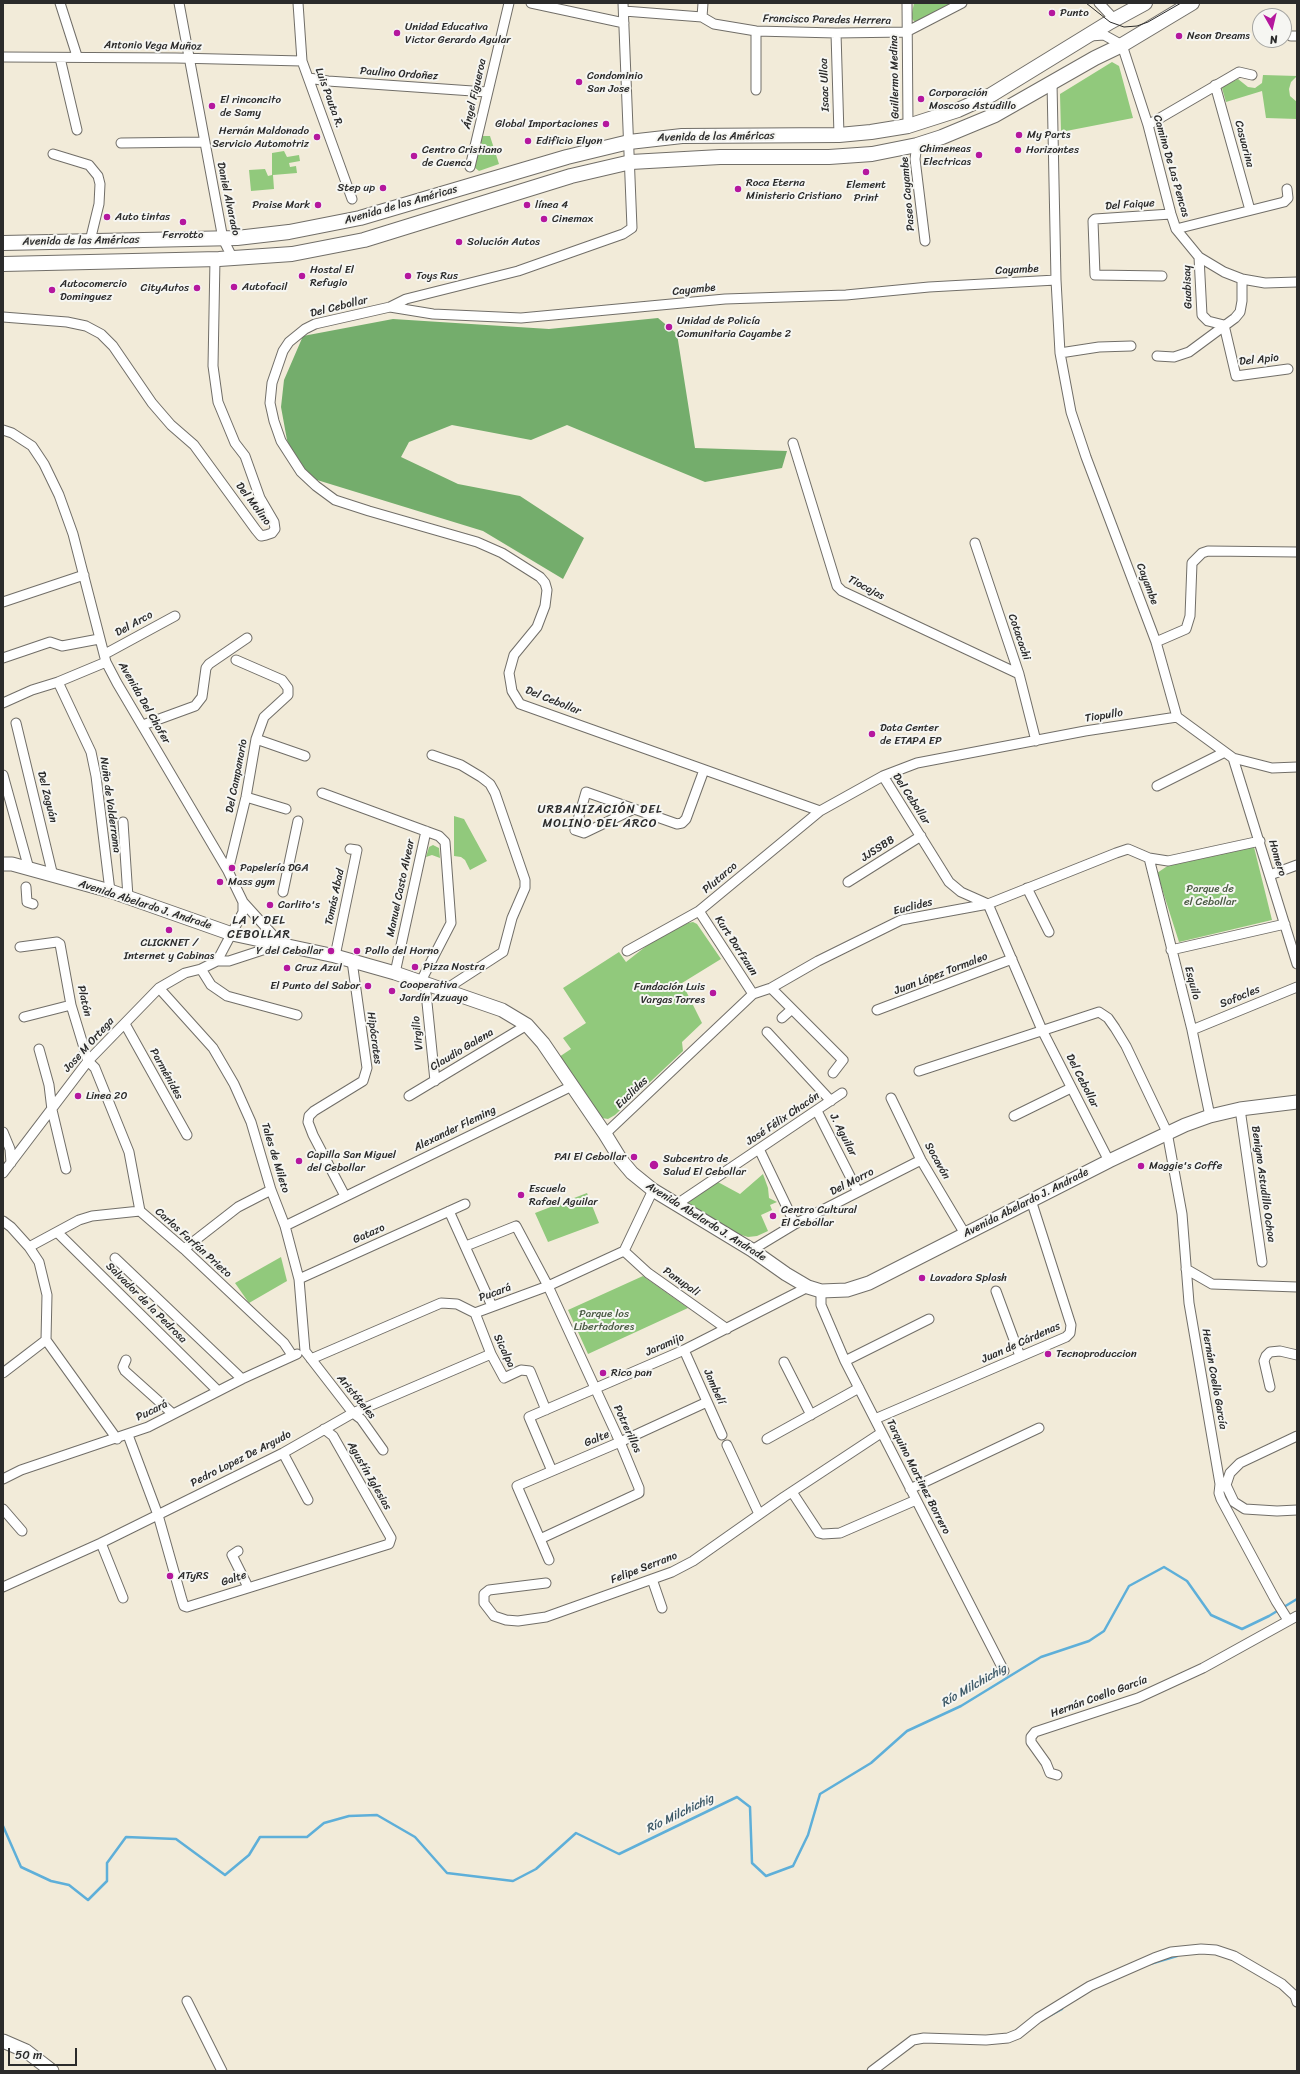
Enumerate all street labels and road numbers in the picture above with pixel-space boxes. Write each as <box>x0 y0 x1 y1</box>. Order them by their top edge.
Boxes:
street label: Francisco Paredes Herrera <box>763 12 891 28</box>
street label: Guillermo Medina <box>888 35 902 119</box>
street label: Antonio Vega Muñoz <box>104 39 202 53</box>
street label: Ángel Figueroa <box>460 58 490 130</box>
street label: Isaac Ulloa <box>817 58 833 112</box>
street label: Paulino Ordoñez <box>359 65 439 83</box>
street label: Luis Pauta R. <box>312 66 346 130</box>
street label: Camino De Las Pencas <box>1150 113 1192 219</box>
street label: Casuarina <box>1231 119 1257 169</box>
street label: Avenida de las Américas <box>657 129 775 145</box>
street label: Paseo Cayambe <box>898 156 918 232</box>
street label: Daniel Alvarado <box>214 161 242 237</box>
street label: Avenida de las Américas <box>343 183 459 227</box>
street label: Del Faique <box>1105 197 1155 213</box>
street label: Avenida de las Américas <box>22 233 140 249</box>
street label: Cayambe <box>995 262 1039 278</box>
street label: Guabisay <box>1181 265 1195 309</box>
street label: Cayambe <box>672 281 716 299</box>
street label: Del Cebollar <box>309 293 369 321</box>
street label: Del Apio <box>1238 351 1280 369</box>
street label: Del Molino <box>233 480 273 528</box>
street label: Cayambe <box>1133 561 1161 607</box>
street label: Tiocajas <box>846 573 886 603</box>
street label: Del Arco <box>113 608 155 640</box>
street label: Cotacachi <box>1005 612 1033 662</box>
street label: Avenida Del Chofer <box>115 660 173 746</box>
street label: Del Cebollar <box>523 684 583 718</box>
street label: Tiopullo <box>1084 706 1124 726</box>
street label: Del Campanario <box>223 738 251 814</box>
street label: Nuño de Valderrama <box>97 756 123 854</box>
street label: Del Zaguán <box>34 770 60 824</box>
street label: Del Cebollar <box>889 771 933 827</box>
street label: JJSSBB <box>859 833 897 865</box>
street label: Manuel Casto Alvear <box>384 838 418 938</box>
street label: Homero <box>1265 838 1289 878</box>
street label: Plutarco <box>700 860 740 896</box>
street label: Tomás Abad <box>323 868 347 926</box>
street label: Avenida Abelardo J. Andrade <box>77 877 213 933</box>
street label: Euclides <box>892 896 934 918</box>
street label: Kurt Dorfzaun <box>712 914 760 978</box>
street label: Juan López Tormaleo <box>893 950 989 998</box>
street label: Esquilo <box>1181 965 1203 1001</box>
street label: Sofocles <box>1218 983 1262 1011</box>
street label: Platón <box>74 984 94 1018</box>
street label: Hipócrates <box>364 1011 384 1065</box>
street label: Jose M Ortega <box>61 1015 117 1075</box>
street label: Virgilio <box>410 1015 426 1051</box>
street label: Claudio Galena <box>428 1026 496 1074</box>
street label: Parménides <box>147 1046 185 1102</box>
street label: Del Cebollar <box>1063 1052 1101 1110</box>
street label: Euclides <box>613 1074 651 1112</box>
street label: José Félix Chacón <box>744 1090 822 1148</box>
street label: Alexander Fleming <box>412 1103 498 1155</box>
street label: J. Aguilar <box>827 1111 859 1159</box>
street label: Tales de Mileto <box>258 1121 292 1195</box>
street label: Benigno Astudillo Ochoa <box>1248 1125 1278 1243</box>
street label: Socavón <box>921 1140 953 1182</box>
street label: Del Morro <box>828 1165 876 1199</box>
street label: Avenida Abelardo J. Andrade <box>961 1166 1091 1240</box>
street label: Avenida Abelardo J. Andrade <box>644 1180 768 1264</box>
street label: Carlos Farfán Prieto <box>152 1205 234 1281</box>
street label: Gatazo <box>351 1221 387 1247</box>
street label: Salvador de la Pedrosa <box>103 1260 189 1346</box>
street label: Panupali <box>660 1265 702 1299</box>
street label: Pucará <box>477 1281 513 1305</box>
street label: Juan de Cárdenas <box>980 1320 1062 1366</box>
street label: Hernán Coello García <box>1199 1328 1229 1430</box>
street label: Jaramijo <box>644 1331 686 1359</box>
street label: Sicalpa <box>490 1332 518 1370</box>
street label: Jambelí <box>700 1367 728 1407</box>
street label: Aristóteles <box>334 1372 378 1422</box>
street label: Pucará <box>134 1398 170 1424</box>
street label: Potrerillos <box>610 1403 644 1455</box>
street label: Tarquino Martinez Borrero <box>883 1417 953 1537</box>
street label: Pedro Lopez De Argudo <box>189 1428 293 1490</box>
street label: Galte <box>582 1428 612 1450</box>
street label: Agustín Iglesias <box>344 1439 394 1513</box>
street label: Felipe Serrano <box>609 1549 679 1587</box>
street label: Galte <box>220 1569 248 1589</box>
street label: Hernán Coello García <box>1049 1673 1149 1721</box>

